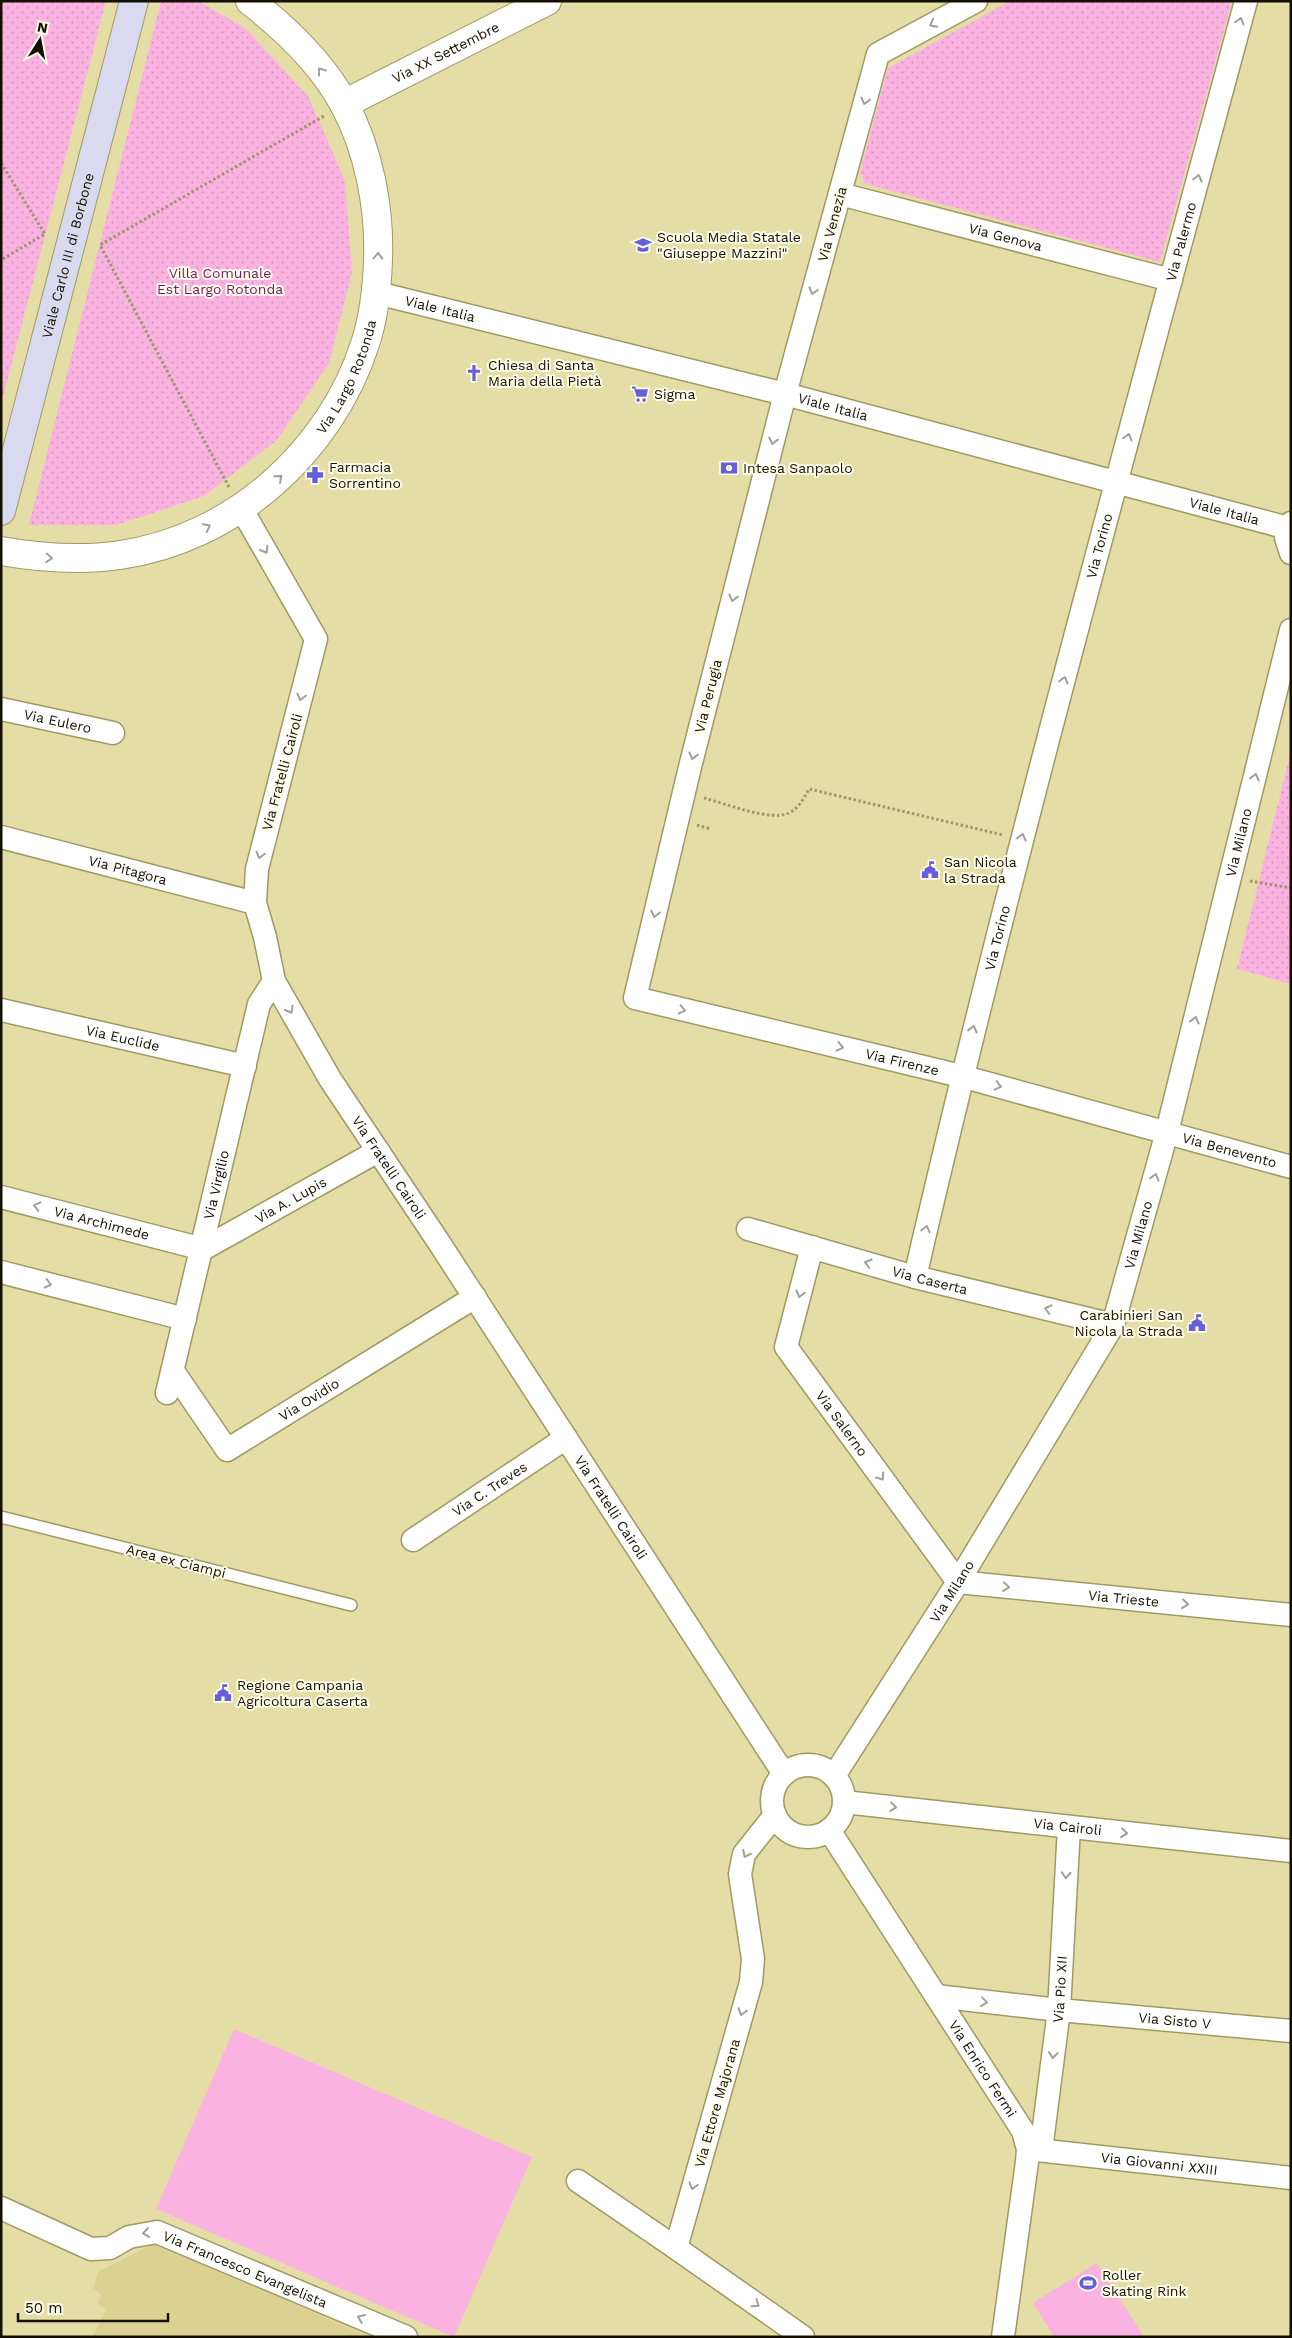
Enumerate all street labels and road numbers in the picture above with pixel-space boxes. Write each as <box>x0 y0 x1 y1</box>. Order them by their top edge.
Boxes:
street label: Via XX Settembre <box>389 19 502 86</box>
street label: Viale Carlo III di Borbone <box>38 171 97 340</box>
street label: Via Venezia <box>814 185 850 263</box>
street label: Via Palermo <box>1163 200 1199 283</box>
street label: Via Genova <box>967 220 1044 254</box>
street label: Viale Italia <box>403 292 477 325</box>
street label: Via Largo Rotonda <box>313 318 379 437</box>
street label: Viale Italia <box>796 390 870 424</box>
street label: Viale Italia <box>1188 494 1261 528</box>
street label: Via Torino <box>1083 512 1116 580</box>
street label: Via Perugia <box>691 658 725 734</box>
street label: Via Eulero <box>22 706 93 736</box>
street label: Via Fratelli Cairoli <box>259 712 305 832</box>
street label: Via Milano <box>1222 806 1255 878</box>
street label: Via Pitagora <box>87 852 169 888</box>
street label: Via Torino <box>981 904 1013 972</box>
street label: Via Euclide <box>84 1022 161 1054</box>
street label: Via Firenze <box>864 1045 941 1078</box>
street label: Via Fratelli Cairoli <box>349 1113 429 1222</box>
street label: Via Benevento <box>1181 1129 1278 1171</box>
street label: Via Virgilio <box>200 1149 232 1221</box>
street label: Via A. Lupis <box>252 1174 329 1226</box>
street label: Via Milano <box>1121 1199 1155 1271</box>
street label: Via Archimede <box>52 1203 151 1243</box>
street label: Via Caserta <box>890 1263 969 1297</box>
street label: Via Ovidio <box>276 1375 342 1424</box>
street label: Via Salerno <box>813 1388 871 1459</box>
street label: Via Fratelli Cairoli <box>571 1452 650 1562</box>
street label: Via C. Treves <box>449 1458 530 1520</box>
street label: Area ex Ciampi <box>125 1541 227 1581</box>
street label: Via Milano <box>926 1557 977 1625</box>
street label: Via Trieste <box>1087 1587 1160 1610</box>
street label: Via Cairoli <box>1033 1815 1103 1838</box>
street label: Via Pio XII <box>1049 1955 1070 2024</box>
street label: Via Sisto V <box>1138 2009 1212 2032</box>
street label: Via Enrico Fermi <box>946 2017 1020 2120</box>
street label: Via Ettore Majorana <box>691 2037 743 2169</box>
street label: Via Giovanni XXIII <box>1100 2149 1219 2178</box>
street label: Via Francesco Evangelista <box>161 2227 330 2311</box>

